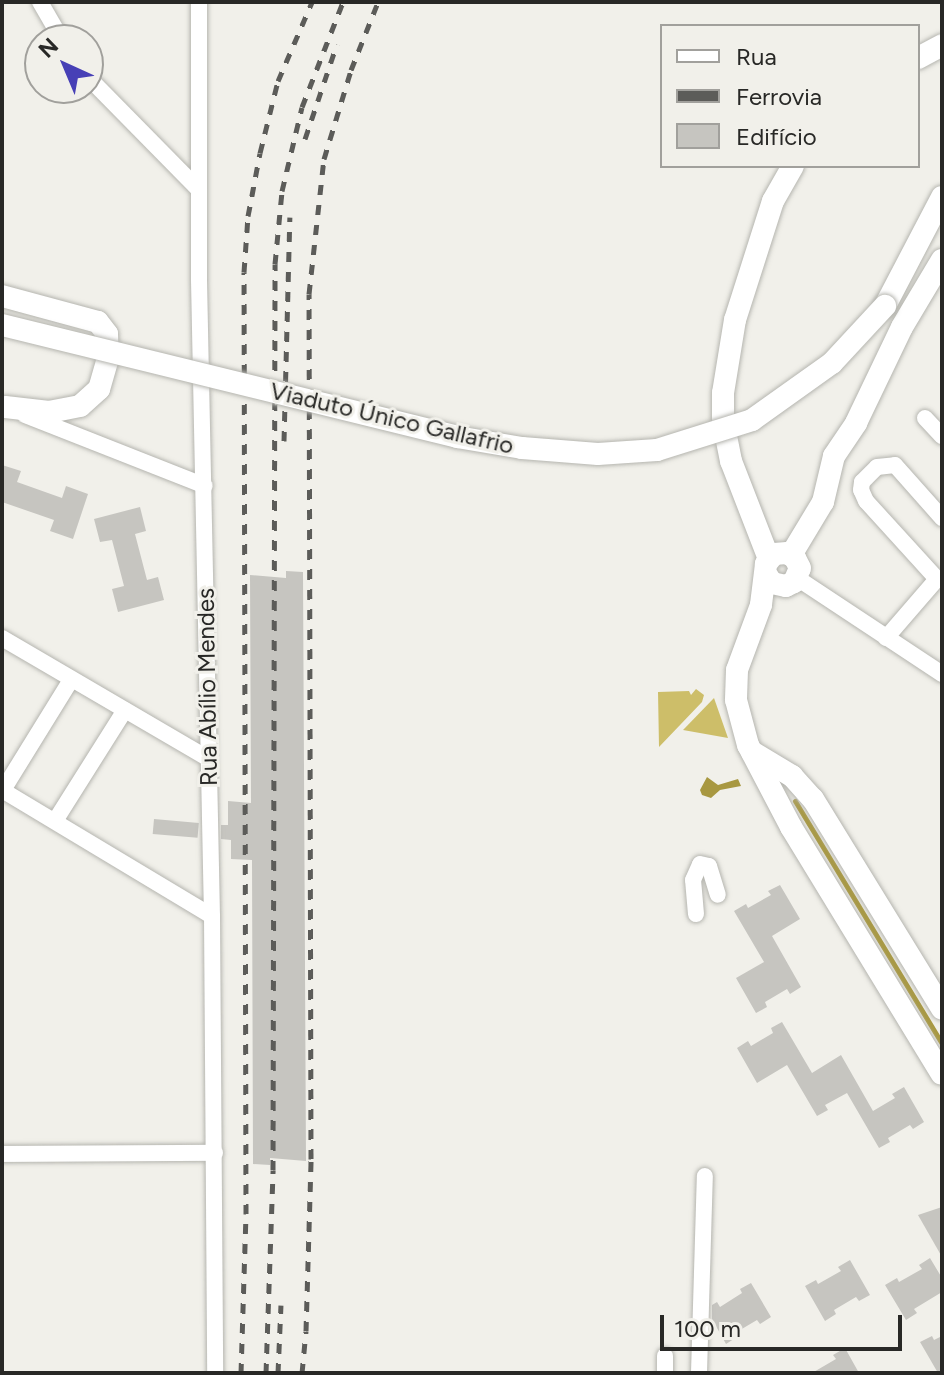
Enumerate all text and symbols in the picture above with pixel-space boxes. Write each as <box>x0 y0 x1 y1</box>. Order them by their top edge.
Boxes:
north arrow <box>24 24 104 104</box>
legend <box>660 24 920 168</box>
text: N <box>33 32 64 63</box>
text: Rua <box>736 42 777 71</box>
text: Ferrovia <box>736 82 822 111</box>
text: Edifício <box>736 122 817 151</box>
street label: Viaduto Único Gallafrio <box>267 376 517 460</box>
street label: Rua Abílio Mendes <box>191 588 223 786</box>
scale bar <box>664 1299 906 1349</box>
text: 100 m <box>674 1314 741 1343</box>

